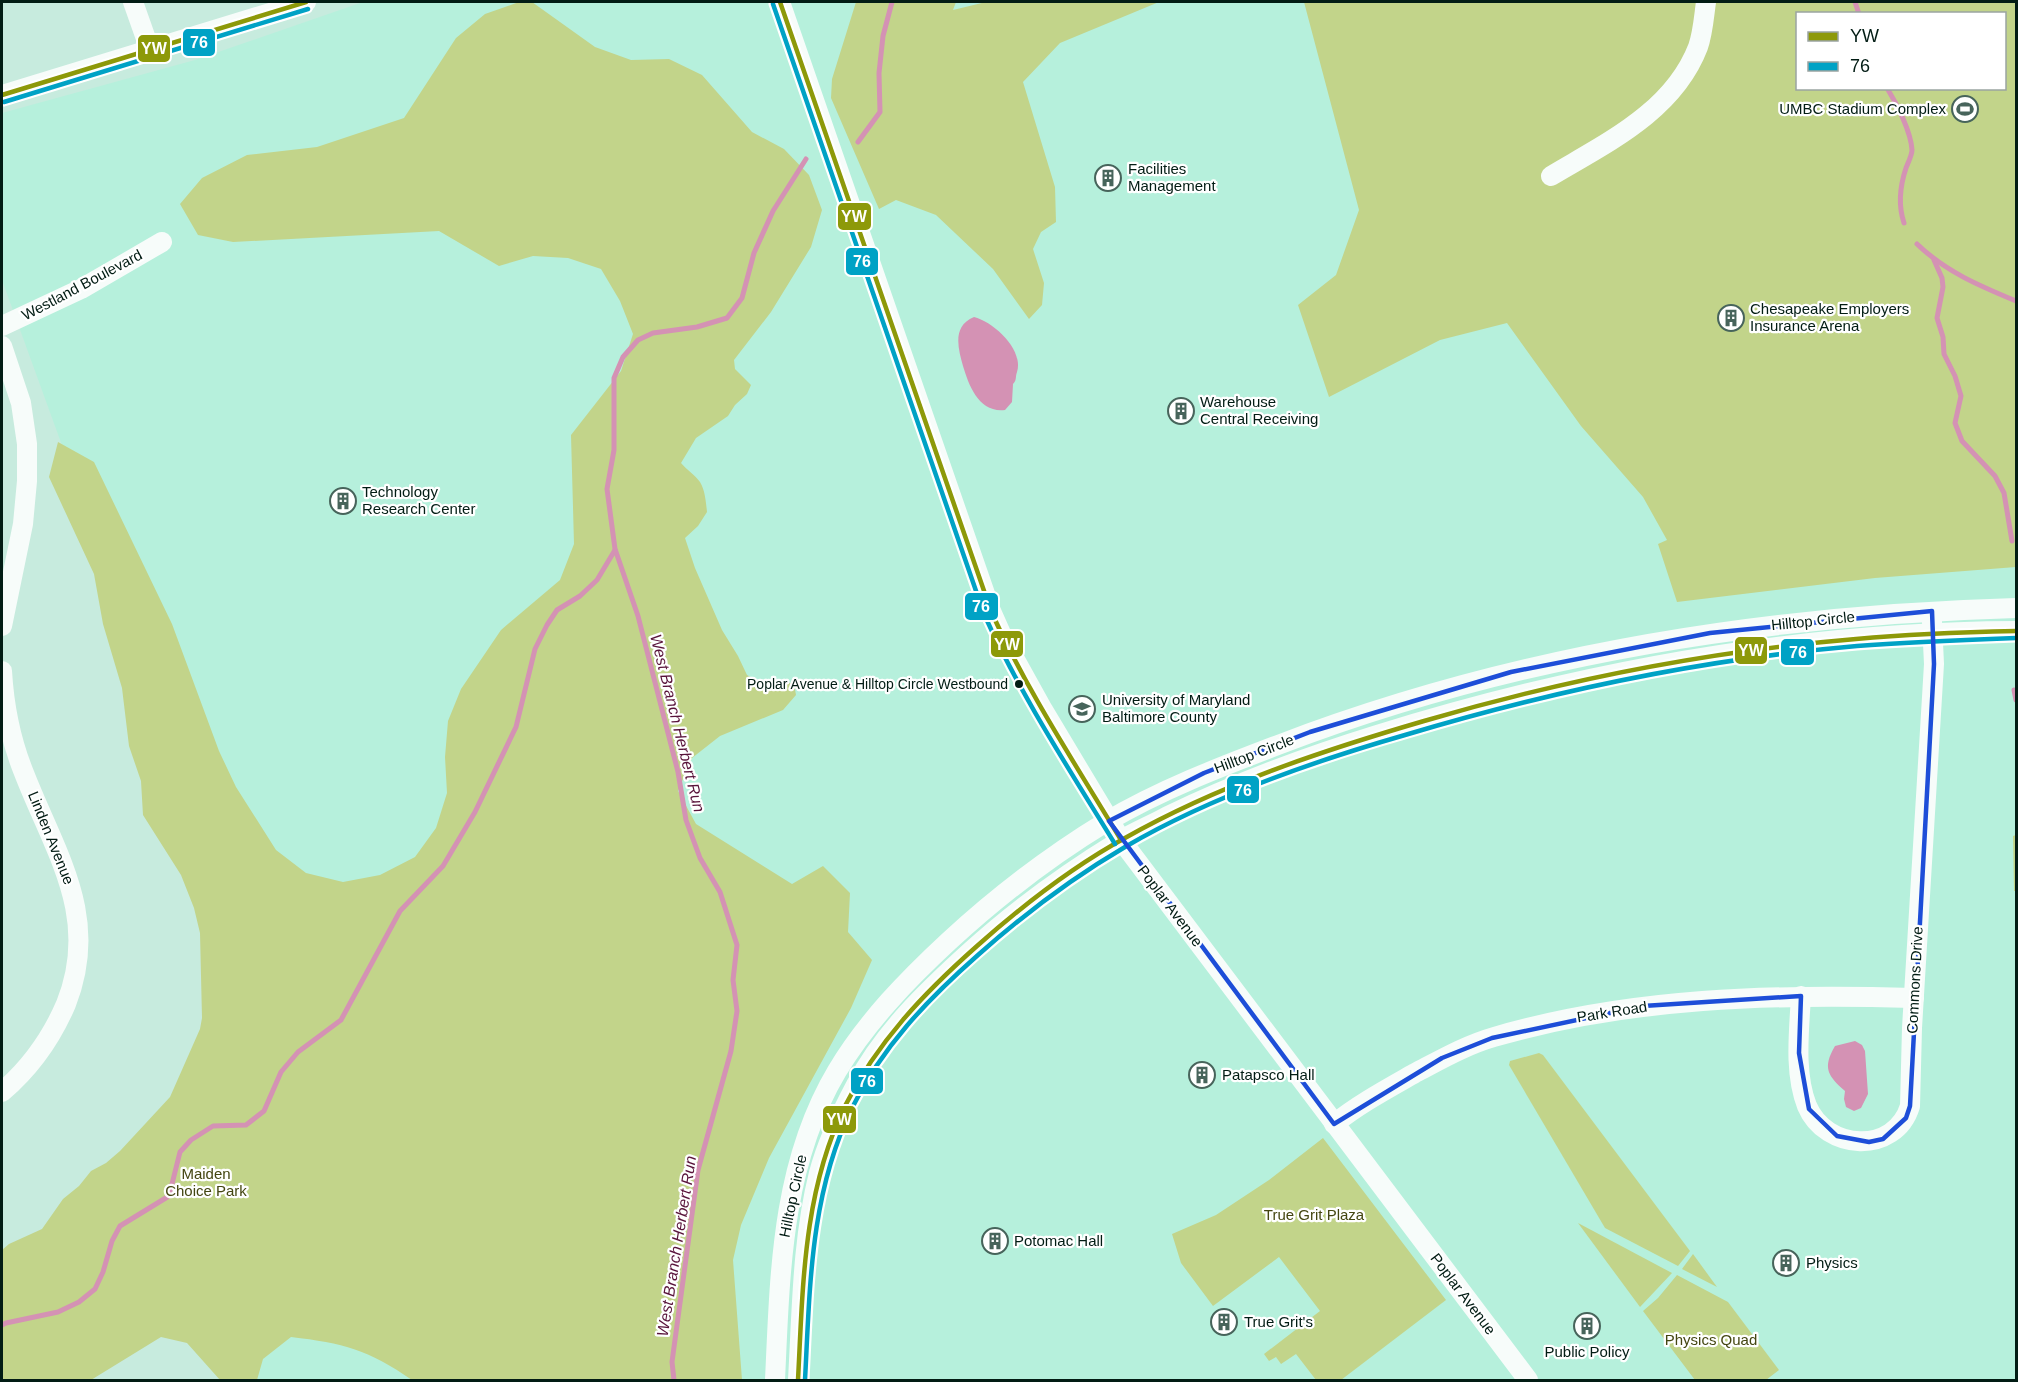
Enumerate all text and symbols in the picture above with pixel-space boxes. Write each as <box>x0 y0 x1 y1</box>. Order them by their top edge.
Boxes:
legend <box>1796 12 2006 90</box>
text: YW <box>1850 26 1879 46</box>
line badge: 76 <box>182 28 216 57</box>
line badge: YW <box>137 34 171 63</box>
text: 76 <box>190 34 208 51</box>
text: YW <box>141 40 168 57</box>
text: 76 <box>1850 56 1870 76</box>
sports icon: UMBC Stadium Complex <box>1950 94 1980 124</box>
place label: UMBC Stadium Complex <box>1779 100 1946 117</box>
place label: Facilities Management <box>1128 160 1216 194</box>
building icon: Facilities Management <box>1093 163 1123 193</box>
line badge: YW <box>837 202 872 231</box>
text: YW <box>841 208 868 225</box>
street label: Westland Boulevard <box>19 246 145 324</box>
line badge: 76 <box>845 247 879 276</box>
text: 76 <box>853 253 871 270</box>
place label: Chesapeake Employers Insurance Arena <box>1750 300 1909 334</box>
building icon: Chesapeake Employers Insurance Arena <box>1716 303 1746 333</box>
place label: Warehouse Central Receiving <box>1200 393 1318 427</box>
building icon: Warehouse Central Receiving <box>1166 396 1196 426</box>
place label: Technology Research Center <box>362 483 475 517</box>
building icon: Technology Research Center <box>328 486 358 516</box>
line badge: 76 <box>964 592 999 621</box>
text: 76 <box>972 598 990 615</box>
street label: Hilltop Circle <box>1770 608 1856 633</box>
line badge: YW <box>990 630 1024 658</box>
water label: West Branch Herbert Run <box>647 632 708 814</box>
text: YW <box>994 636 1021 653</box>
line badge: YW <box>1734 636 1768 665</box>
line badge: 76 <box>1780 638 1815 666</box>
text: YW <box>1738 642 1765 659</box>
text: 76 <box>1789 644 1807 661</box>
place label: Poplar Avenue & Hilltop Circle Westbound <box>747 676 1008 692</box>
marker: Poplar Avenue & Hilltop Circle Westbound <box>1013 678 1025 690</box>
place label: University of Maryland Baltimore County <box>1102 691 1250 725</box>
school or university icon: University of Maryland Baltimore County <box>1067 694 1097 724</box>
street label: Hilltop Circle <box>1211 731 1296 777</box>
line badge: 76 <box>1226 775 1260 804</box>
text: 76 <box>1234 782 1252 799</box>
street label: Linden Avenue <box>25 789 78 887</box>
street label: Poplar Avenue <box>1134 862 1206 950</box>
street label: Commons Drive <box>1903 926 1926 1034</box>
street label: Park Road <box>1576 998 1648 1025</box>
building icon: Patapsco Hall <box>1187 1060 1217 1090</box>
place label: Patapsco Hall <box>1222 1066 1315 1083</box>
line badge: 76 <box>850 1067 884 1095</box>
text: 76 <box>858 1073 876 1090</box>
line badge: YW <box>822 1105 857 1134</box>
text: YW <box>826 1111 853 1128</box>
street label: Hilltop Circle <box>775 1153 810 1239</box>
water label: West Branch Herbert Run <box>654 1154 699 1338</box>
park label: Maiden Choice Park <box>165 1165 247 1199</box>
park label: True Grit Plaza <box>1264 1206 1365 1223</box>
building icon: Potomac Hall <box>980 1226 1010 1256</box>
place label: Potomac Hall <box>1014 1232 1103 1249</box>
building icon: Physics <box>1771 1248 1801 1278</box>
street label: Poplar Avenue <box>1427 1250 1499 1338</box>
place label: Physics <box>1806 1254 1858 1271</box>
building icon: True Grit's <box>1209 1307 1239 1337</box>
building icon: Public Policy <box>1572 1311 1602 1341</box>
place label: True Grit's <box>1244 1313 1313 1330</box>
park label: Physics Quad <box>1665 1331 1757 1348</box>
place label: Public Policy <box>1544 1343 1630 1360</box>

